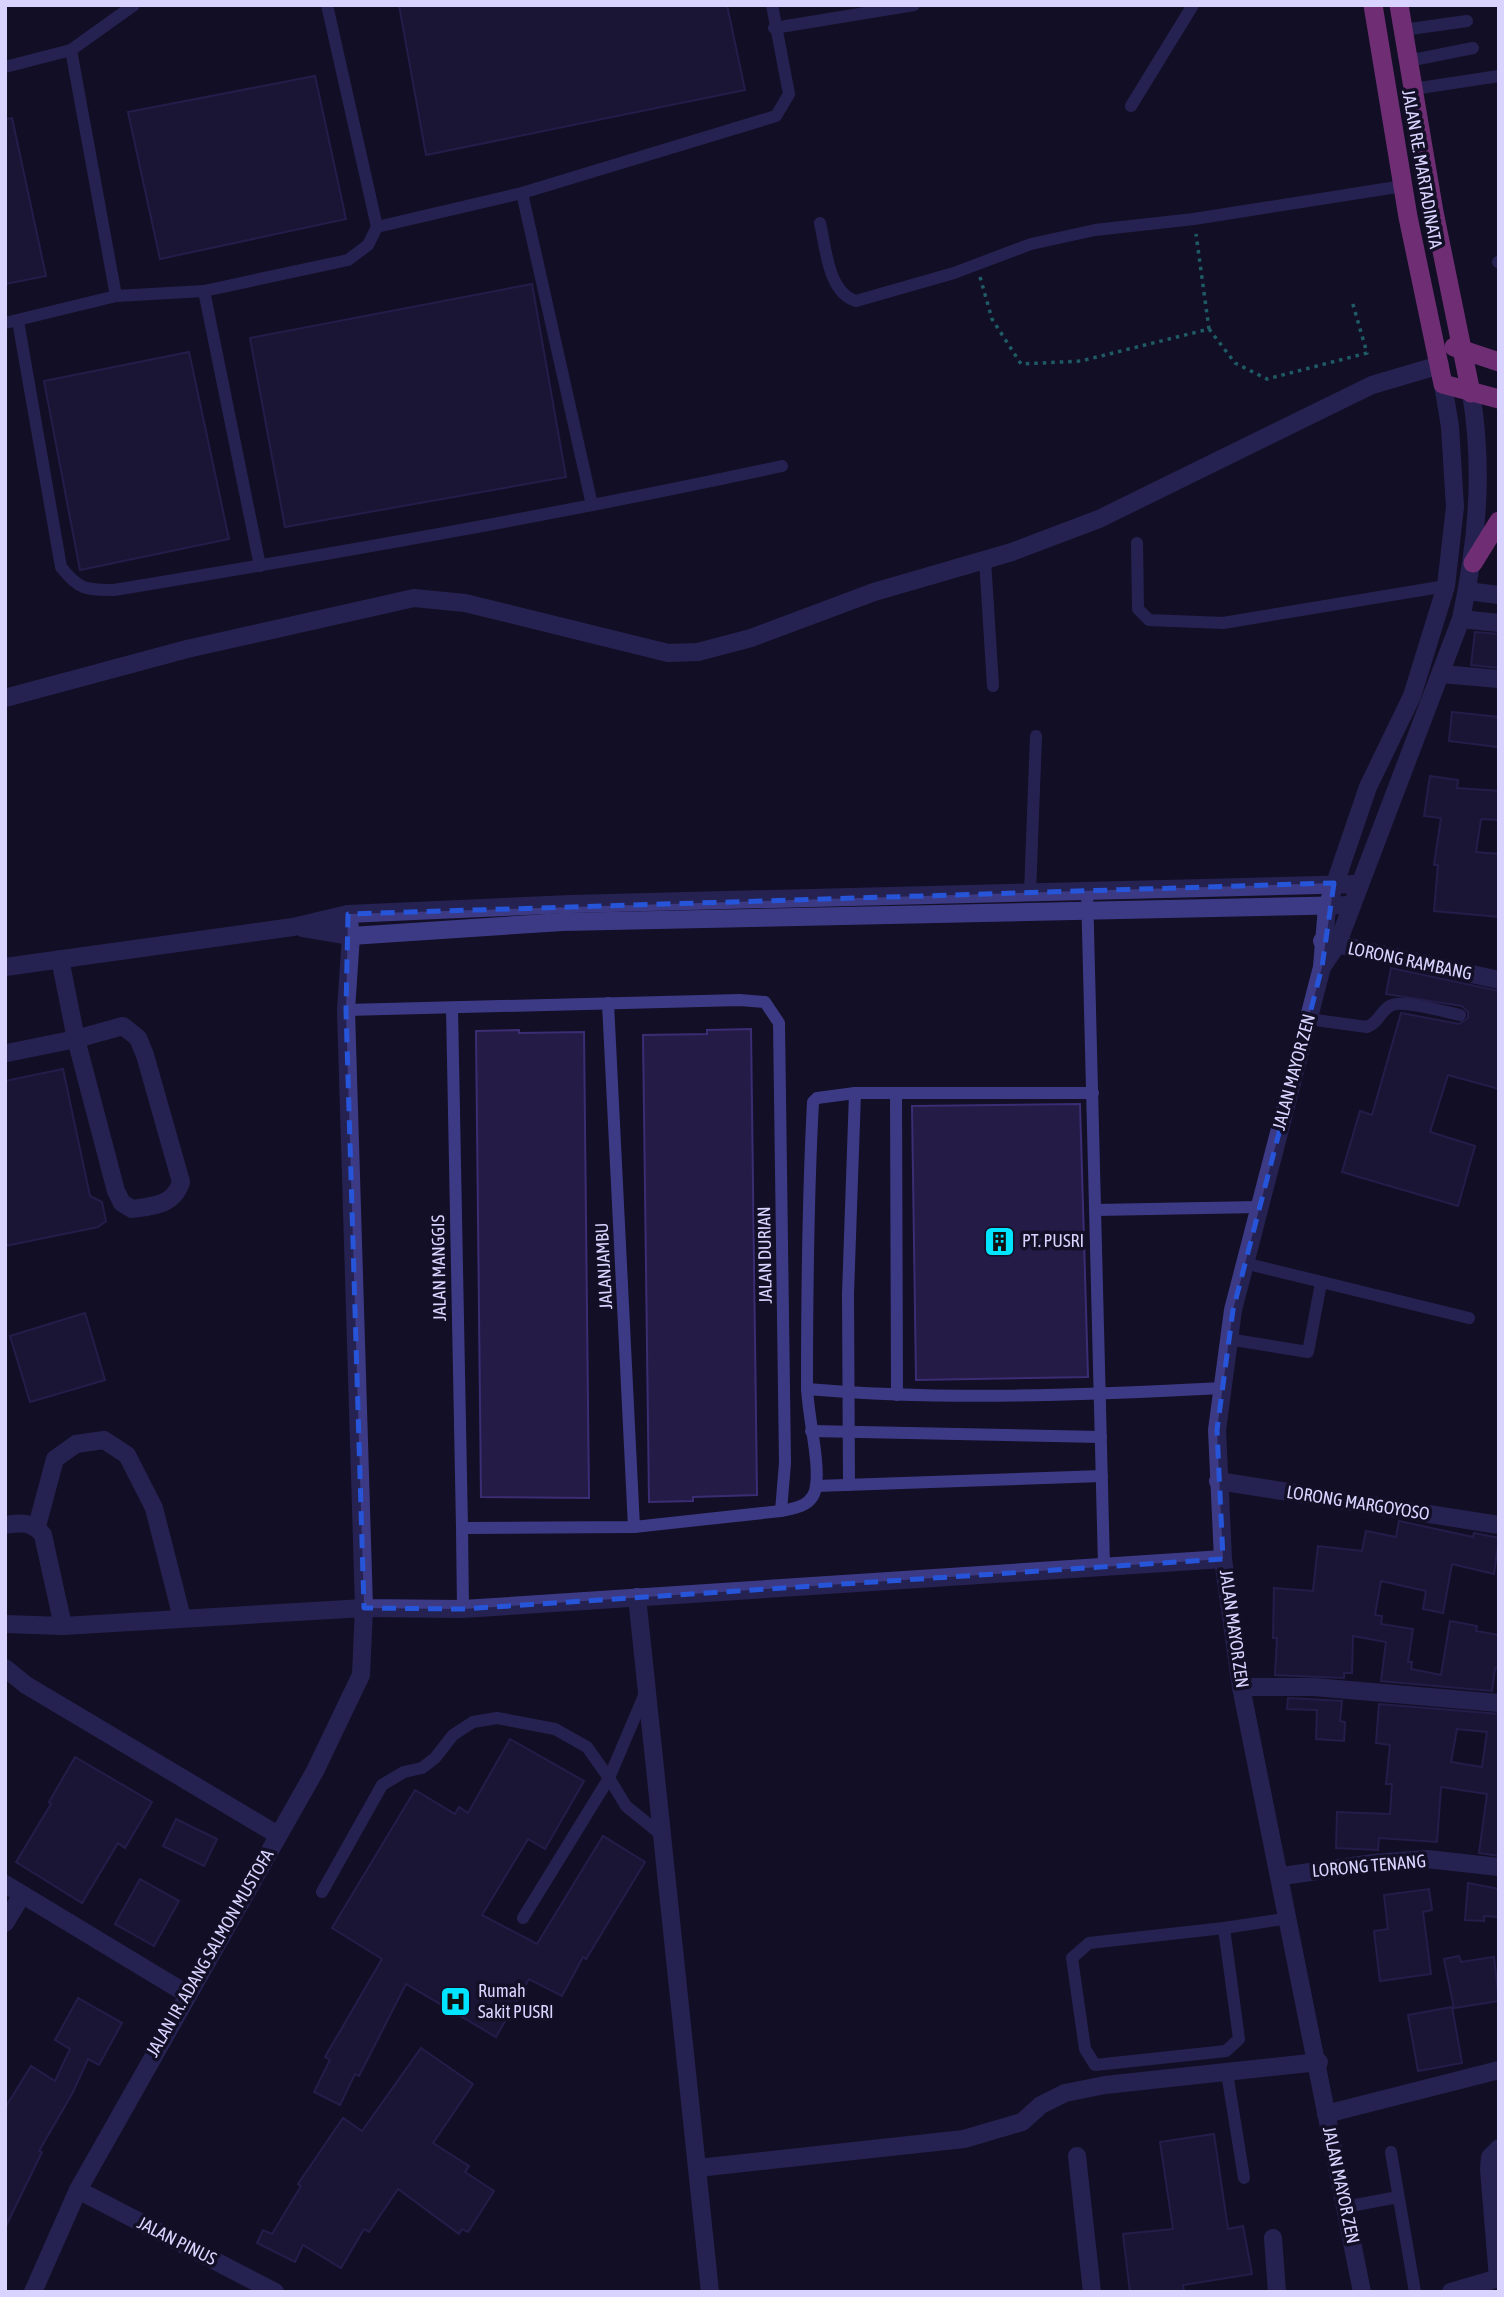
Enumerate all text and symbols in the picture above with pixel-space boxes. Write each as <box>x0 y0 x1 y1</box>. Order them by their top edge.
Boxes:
street label: JALAN RE. MARTADINATA <box>1398 88 1447 250</box>
street label: LORONG RAMBANG <box>1346 937 1474 984</box>
street label: JALAN MAYOR ZEN <box>1268 1012 1319 1132</box>
street label: JALAN DURIAN <box>753 1206 776 1304</box>
street label: JALAN MANGGIS <box>427 1214 450 1321</box>
street label: JALANJAMBU <box>591 1222 616 1310</box>
building icon: PT. PUSRI <box>982 1224 1016 1258</box>
place label: PT. PUSRI <box>1022 1230 1084 1251</box>
street label: LORONG MARGOYOSO <box>1285 1481 1431 1524</box>
street label: JALAN MAYOR ZEN <box>1216 1568 1253 1689</box>
street label: JALAN IR. ADANG SALMON MUSTOFA <box>141 1845 278 2060</box>
street label: LORONG TENANG <box>1311 1850 1427 1881</box>
place label: Rumah Sakit PUSRI <box>478 1980 554 2022</box>
hospital icon: Rumah Sakit PUSRI <box>438 1984 472 2018</box>
street label: JALAN MAYOR ZEN <box>1319 2124 1364 2245</box>
street label: JALAN PINUS <box>134 2212 221 2270</box>

